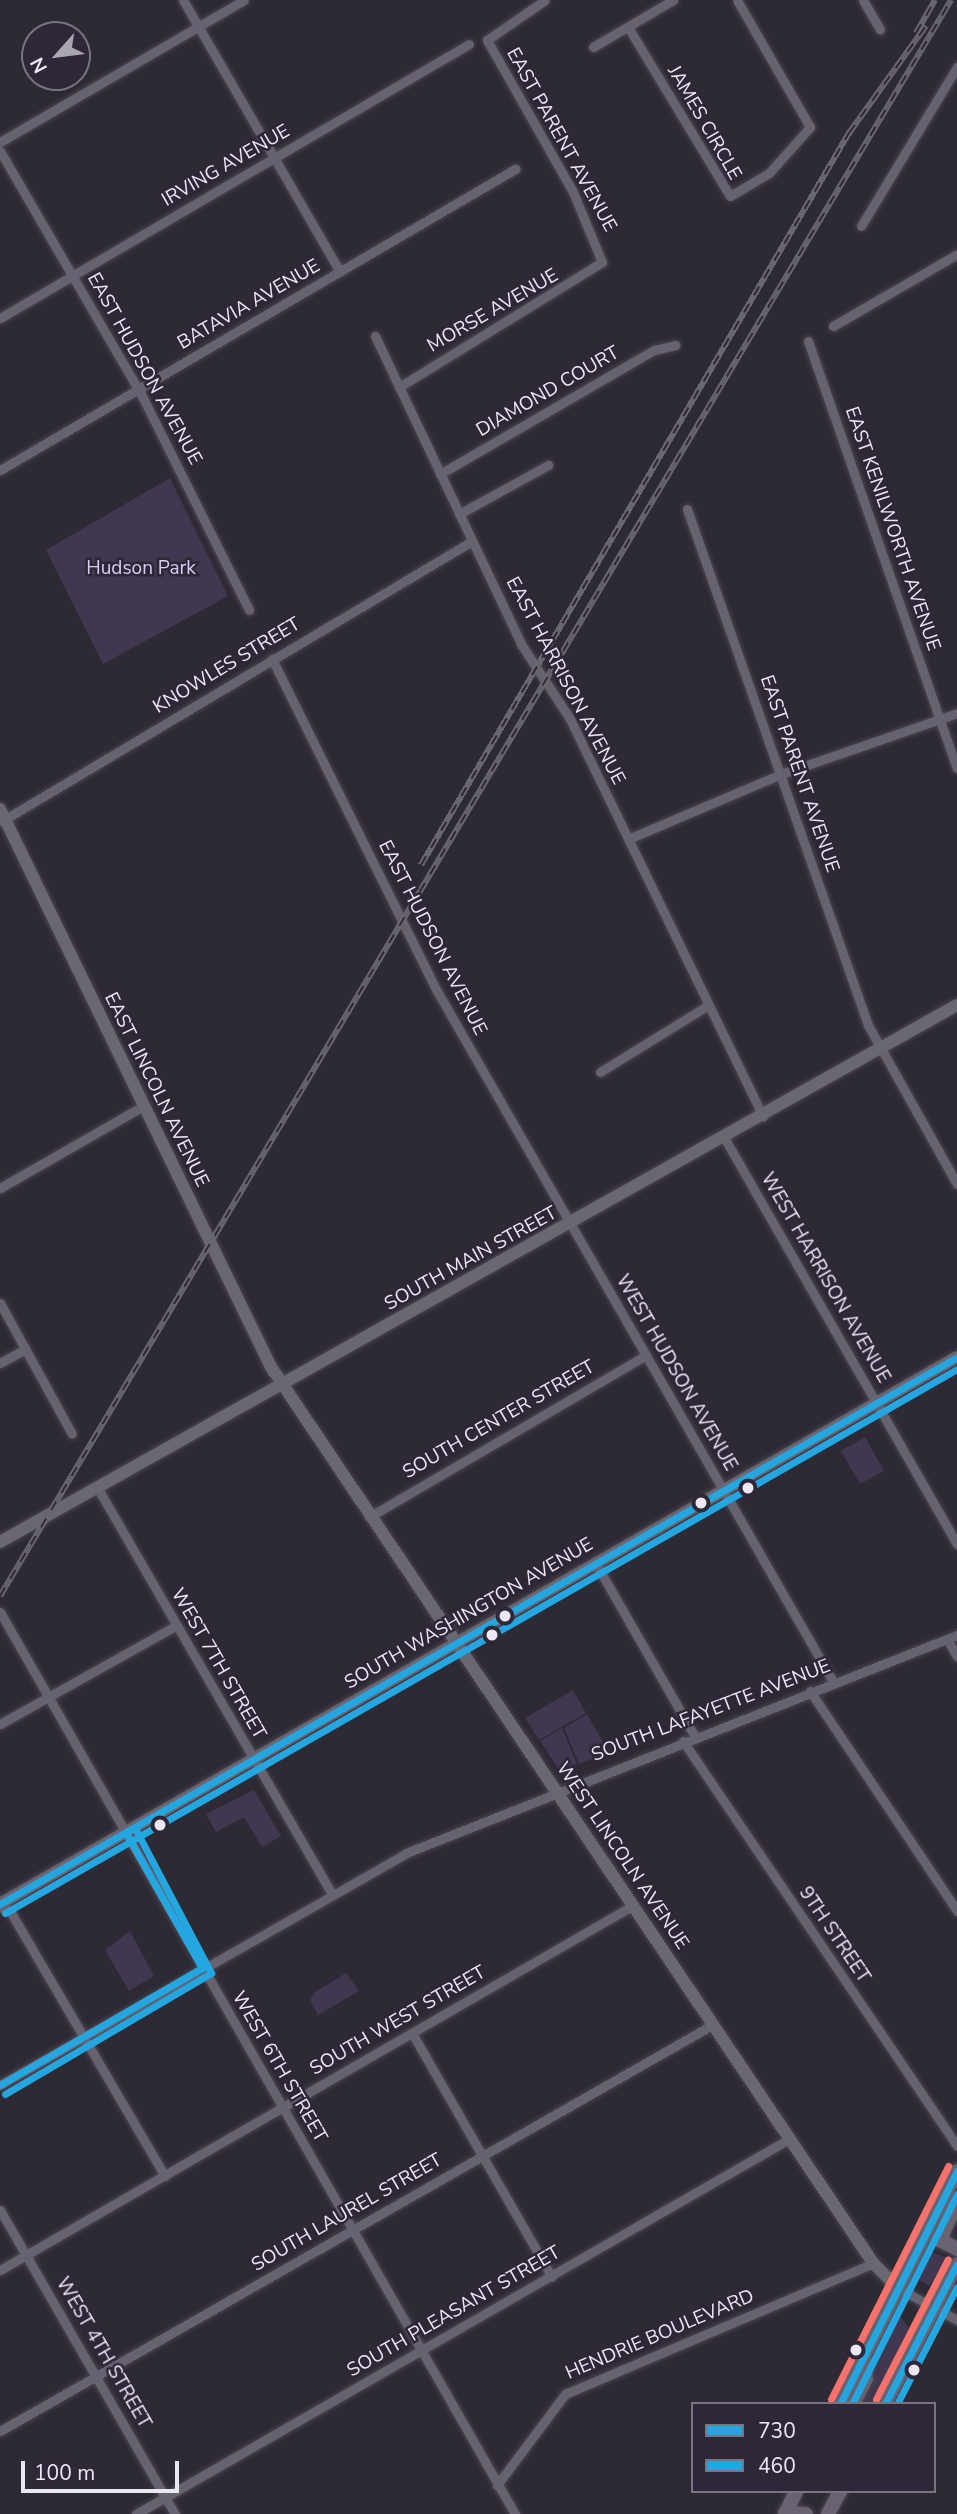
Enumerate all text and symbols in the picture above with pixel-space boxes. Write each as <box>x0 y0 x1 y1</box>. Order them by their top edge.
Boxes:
north arrow <box>21 21 91 91</box>
street label: EAST PARENT AVENUE <box>501 44 621 236</box>
text: N <box>24 53 54 77</box>
street label: JAMES CIRCLE <box>662 62 746 184</box>
street label: IRVING AVENUE <box>158 120 294 212</box>
street label: BATAVIA AVENUE <box>174 255 324 355</box>
street label: MORSE AVENUE <box>424 264 562 358</box>
street label: EAST HUDSON AVENUE <box>82 269 206 469</box>
street label: DIAMOND COURT <box>472 342 624 442</box>
street label: EAST KENILWORTH AVENUE <box>839 404 945 654</box>
park label: Hudson Park <box>86 558 196 580</box>
street label: EAST HARRISON AVENUE <box>500 573 630 789</box>
street label: KNOWLES STREET <box>149 613 305 719</box>
street label: EAST PARENT AVENUE <box>755 672 843 876</box>
street label: EAST HUDSON AVENUE <box>373 837 491 1039</box>
street label: EAST LINCOLN AVENUE <box>99 989 213 1191</box>
street label: WEST HARRISON AVENUE <box>755 1169 895 1387</box>
street label: SOUTH MAIN STREET <box>381 1202 561 1316</box>
street label: WEST HUDSON AVENUE <box>610 1271 742 1475</box>
street label: SOUTH CENTER STREET <box>399 1356 599 1484</box>
unlabelled marker <box>741 1481 755 1495</box>
unlabelled marker <box>694 1496 708 1510</box>
street label: SOUTH WASHINGTON AVENUE <box>341 1533 597 1695</box>
street label: WEST 7TH STREET <box>165 1584 271 1744</box>
unlabelled marker <box>498 1609 512 1623</box>
unlabelled marker <box>485 1628 499 1642</box>
street label: SOUTH LAFAYETTE AVENUE <box>588 1655 834 1767</box>
street label: WEST LINCOLN AVENUE <box>551 1758 693 1954</box>
unlabelled marker <box>153 1818 167 1832</box>
street label: 9TH STREET <box>793 1883 875 1987</box>
street label: SOUTH WEST STREET <box>306 1961 490 2081</box>
street label: WEST 6TH STREET <box>226 1987 332 2147</box>
street label: SOUTH LAUREL STREET <box>248 2149 446 2277</box>
street label: SOUTH PLEASANT STREET <box>343 2241 565 2383</box>
street label: WEST 4TH STREET <box>50 2273 156 2433</box>
street label: HENDRIE BOULEVARD <box>562 2285 758 2385</box>
unlabelled marker <box>849 2343 863 2357</box>
unlabelled marker <box>907 2363 921 2377</box>
legend <box>691 2402 936 2493</box>
text: 730 <box>758 2417 796 2445</box>
scale bar <box>24 2448 182 2492</box>
text: 460 <box>758 2452 796 2480</box>
text: 100 m <box>34 2459 95 2487</box>

